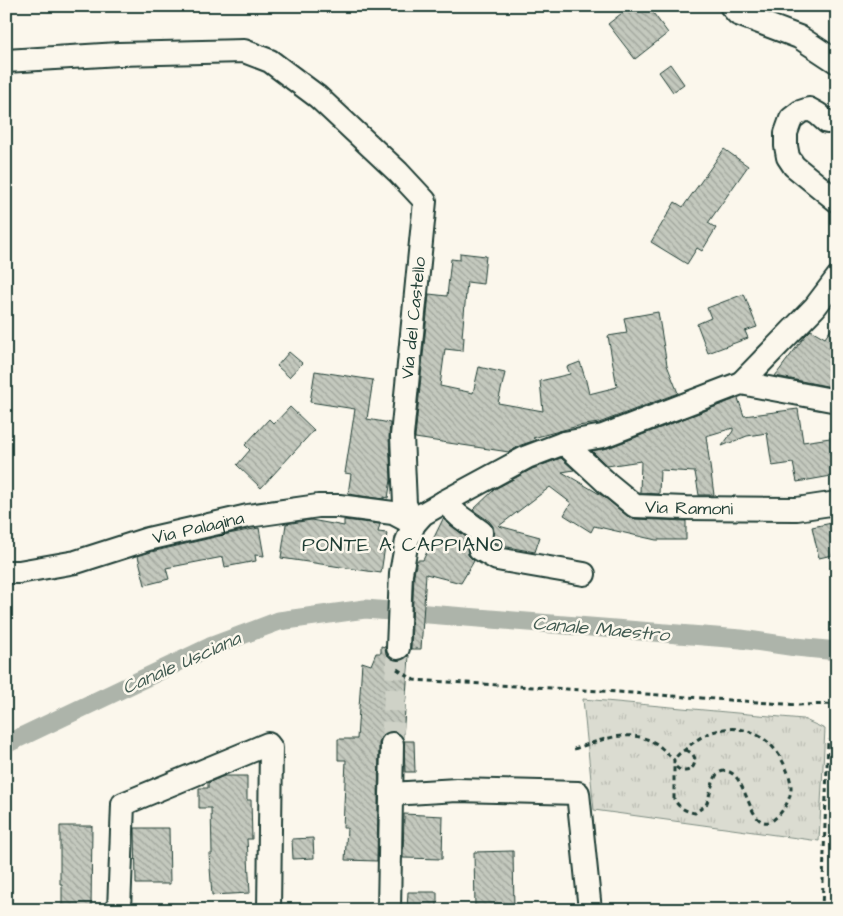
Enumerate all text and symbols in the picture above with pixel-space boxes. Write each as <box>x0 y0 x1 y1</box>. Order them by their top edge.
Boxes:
street label: Via del Castello <box>395 256 432 381</box>
street label: Via Ramoni <box>644 494 734 521</box>
street label: Via Palagina <box>150 505 247 551</box>
district label: PONTE A CAPPIANO <box>302 531 504 559</box>
water label: Canale Maestro <box>531 610 672 649</box>
water label: Canale Usciana <box>118 625 246 702</box>

